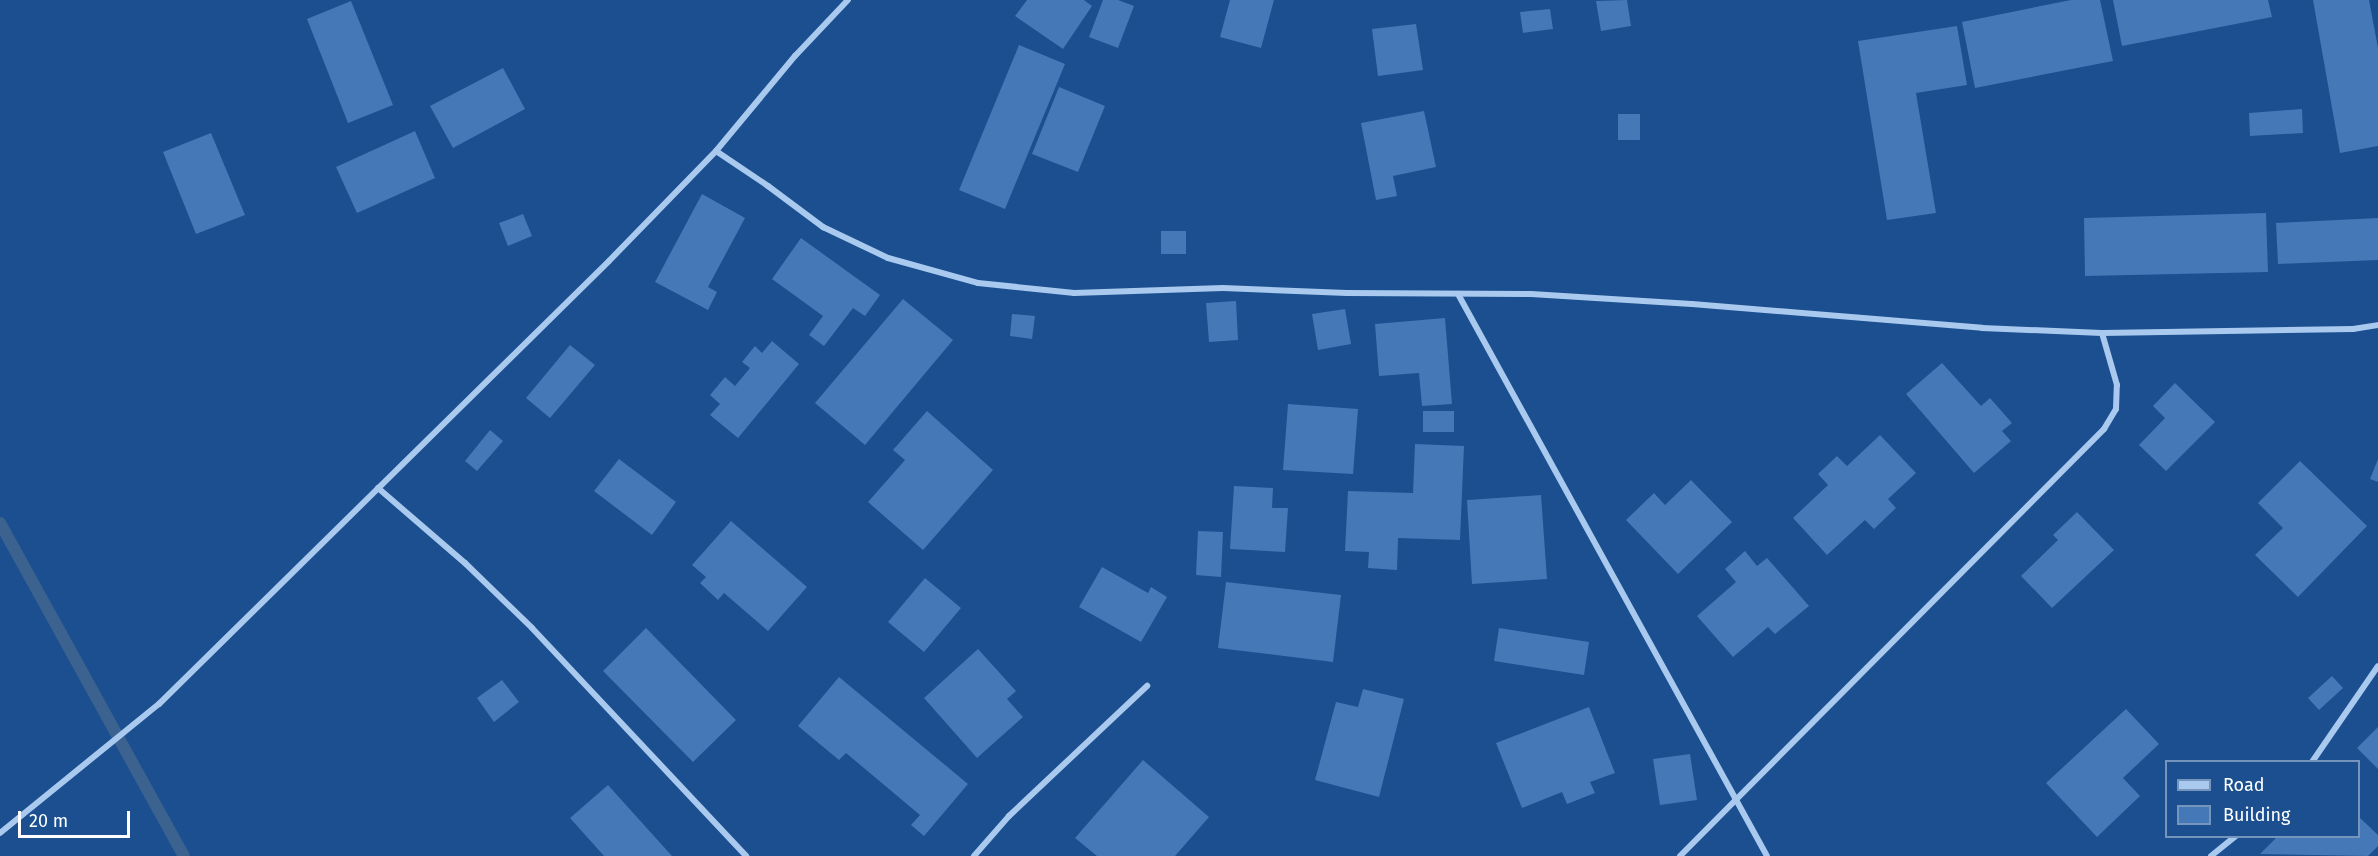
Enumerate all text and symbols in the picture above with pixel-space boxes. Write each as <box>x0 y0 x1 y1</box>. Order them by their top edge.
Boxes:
legend <box>2165 760 2360 838</box>
text: Road <box>2223 774 2265 796</box>
scale bar <box>21 799 134 837</box>
text: Building <box>2223 804 2290 826</box>
text: 20 m <box>29 810 68 832</box>

